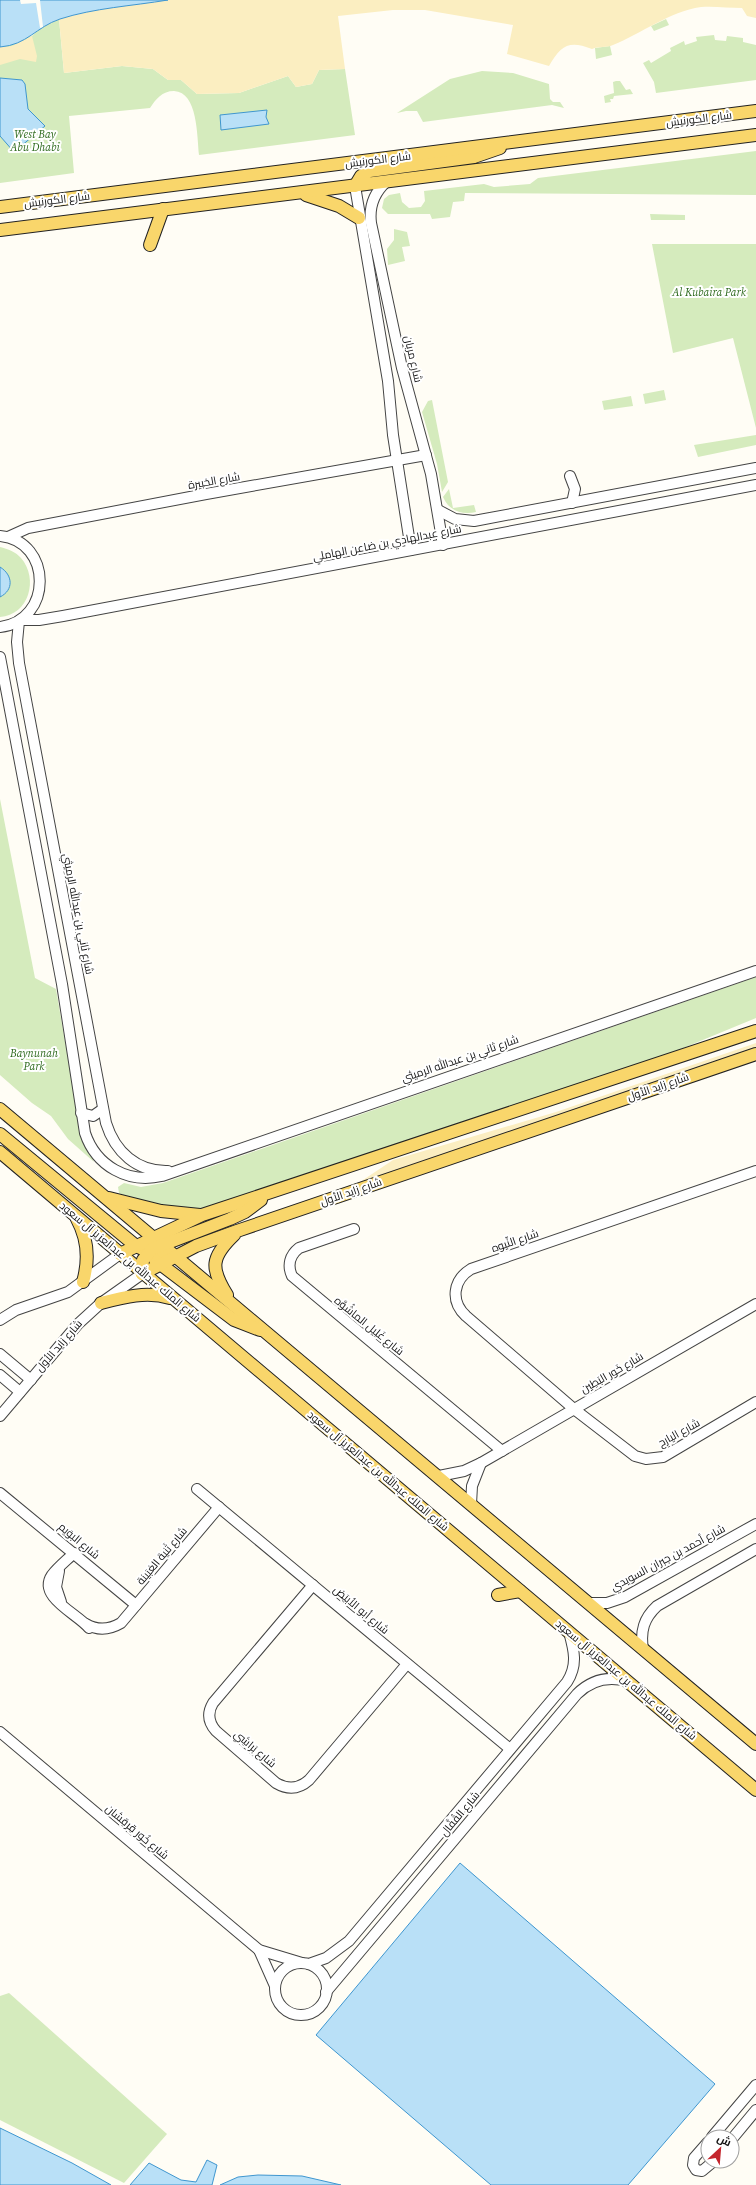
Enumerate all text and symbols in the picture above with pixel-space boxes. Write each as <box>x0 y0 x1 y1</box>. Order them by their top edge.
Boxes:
street label: شارع الكورنيش <box>665 108 733 130</box>
park label: West Bay Abu Dhabi <box>9 127 60 155</box>
street label: شارع الكورنيش <box>344 149 412 171</box>
street label: شارع الكورنيش <box>23 189 91 211</box>
park label: Al Kubaira Park <box>671 285 747 300</box>
street label: شارع مربان <box>400 334 426 384</box>
street label: شارع الخبيرة <box>187 469 241 493</box>
street label: شارع عبدالهادي بن ضاعن الهاملي <box>311 521 463 566</box>
street label: شارع ثاني بن عبدالله الرميثي <box>58 852 98 976</box>
street label: شارع ثاني بن عبدالله الرميثي <box>399 1031 521 1087</box>
park label: Baynunah Park <box>9 1046 58 1074</box>
street label: شارع زايد الأول <box>625 1069 691 1105</box>
street label: شارع زايد الأول <box>318 1174 384 1210</box>
street label: شارع الملك عبدالله بن عبدالعزيز آل سعود <box>56 1198 205 1326</box>
street label: شارع النِّيوه <box>489 1225 541 1256</box>
street label: شارع غَلِيل الماشُوَّه <box>331 1292 408 1359</box>
street label: شارع زايد الأول <box>32 1317 86 1375</box>
street label: شارع خَور البَطِين <box>578 1349 646 1397</box>
street label: شارع الملك عبدالله بن عبدالعزيز آل سعود <box>304 1407 453 1535</box>
street label: شارع اليارِح <box>655 1415 703 1451</box>
street label: شارع البوَيم <box>55 1519 103 1563</box>
street label: شارع أحمد بن جبران السويدي <box>608 1521 728 1596</box>
street label: شارع ثَنية الغبَينة <box>133 1524 191 1588</box>
street label: شارع أبو الأبيَض <box>330 1582 392 1638</box>
street label: شارع الملك عبدالله بن عبدالعزيز آل سعود <box>552 1616 701 1744</box>
street label: شارع بَراشِي <box>231 1727 279 1771</box>
street label: شارع القُفَّال <box>437 1788 483 1840</box>
street label: شارع خُور قِرقِشان <box>102 1801 172 1863</box>
north arrow <box>700 2129 740 2169</box>
text: ش <box>715 2131 734 2150</box>

